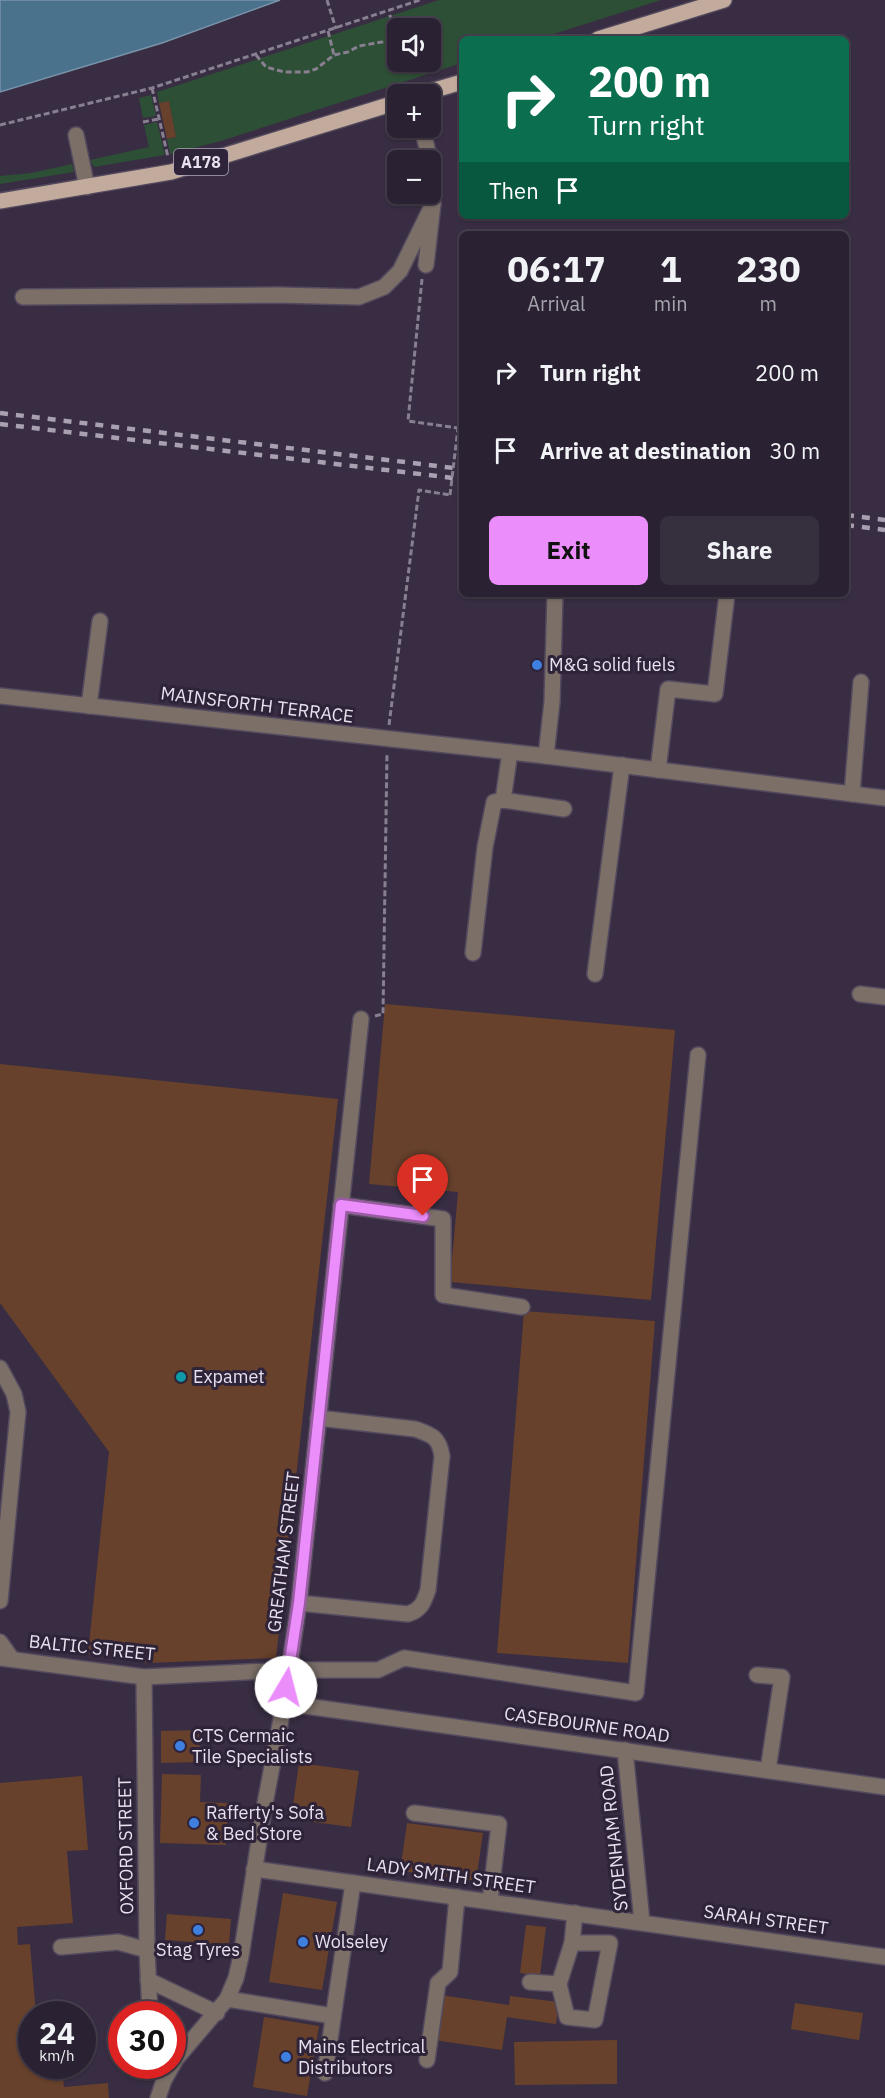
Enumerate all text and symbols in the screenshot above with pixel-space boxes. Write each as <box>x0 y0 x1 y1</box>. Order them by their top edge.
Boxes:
map controls <box>387 18 441 204</box>
button: sound <box>387 18 441 72</box>
text: 200 m <box>588 54 711 109</box>
icon: right <box>489 60 567 138</box>
button: + <box>387 84 441 138</box>
text: Turn right <box>588 107 705 142</box>
road number: A178 <box>174 149 228 175</box>
button: − <box>387 150 441 204</box>
icon: arrive <box>551 174 584 207</box>
text: Then <box>489 176 539 205</box>
text: 06:17 <box>507 245 606 292</box>
text: 1 <box>660 245 682 292</box>
text: 230 <box>736 245 801 292</box>
text: Arrival <box>527 290 586 317</box>
text: min <box>654 290 688 317</box>
text: m <box>760 290 777 317</box>
icon: right <box>489 356 522 389</box>
text: Turn right <box>540 358 641 387</box>
text: 200 m <box>755 358 819 387</box>
icon: arrive <box>489 434 522 467</box>
text: Arrive at destination <box>540 436 751 465</box>
text: 30 m <box>769 436 820 465</box>
button: Exit <box>489 516 648 585</box>
button: Share <box>660 516 819 585</box>
place label: M&G solid fuels <box>549 653 675 676</box>
marker: M&G solid fuels <box>530 658 544 672</box>
street label: MAINSFORTH TERRACE <box>159 681 355 728</box>
pin <box>397 1154 448 1216</box>
icon: arrive <box>406 1163 439 1196</box>
place label: Expamet <box>193 1365 265 1388</box>
marker: Expamet <box>174 1370 188 1384</box>
street label: GREATHAM STREET <box>262 1470 305 1634</box>
street label: BALTIC STREET <box>28 1629 156 1666</box>
position arrow <box>254 1655 318 1719</box>
street label: CASEBOURNE ROAD <box>503 1702 671 1747</box>
place label: CTS Cermaic Tile Specialists <box>192 1724 313 1768</box>
marker: CTS Cermaic Tile Specialists <box>173 1739 187 1753</box>
street label: SYDENHAM ROAD <box>594 1764 633 1912</box>
street label: OXFORD STREET <box>113 1777 138 1915</box>
place label: Rafferty's Sofa & Bed Store <box>206 1801 324 1845</box>
marker: Rafferty's Sofa & Bed Store <box>187 1816 201 1830</box>
street label: LADY SMITH STREET <box>365 1852 537 1899</box>
street label: SARAH STREET <box>702 1899 830 1940</box>
marker: Stag Tyres <box>191 1923 205 1937</box>
place label: Wolseley <box>315 1930 388 1953</box>
marker: Wolseley <box>296 1935 310 1949</box>
place label: Stag Tyres <box>156 1938 240 1961</box>
speed limit sign: 30 <box>108 2001 186 2079</box>
text: 24 <box>39 2013 75 2052</box>
place label: Mains Electrical Distributors <box>298 2035 425 2079</box>
text: km/h <box>39 2046 75 2065</box>
marker: Mains Electrical Distributors <box>279 2050 293 2064</box>

